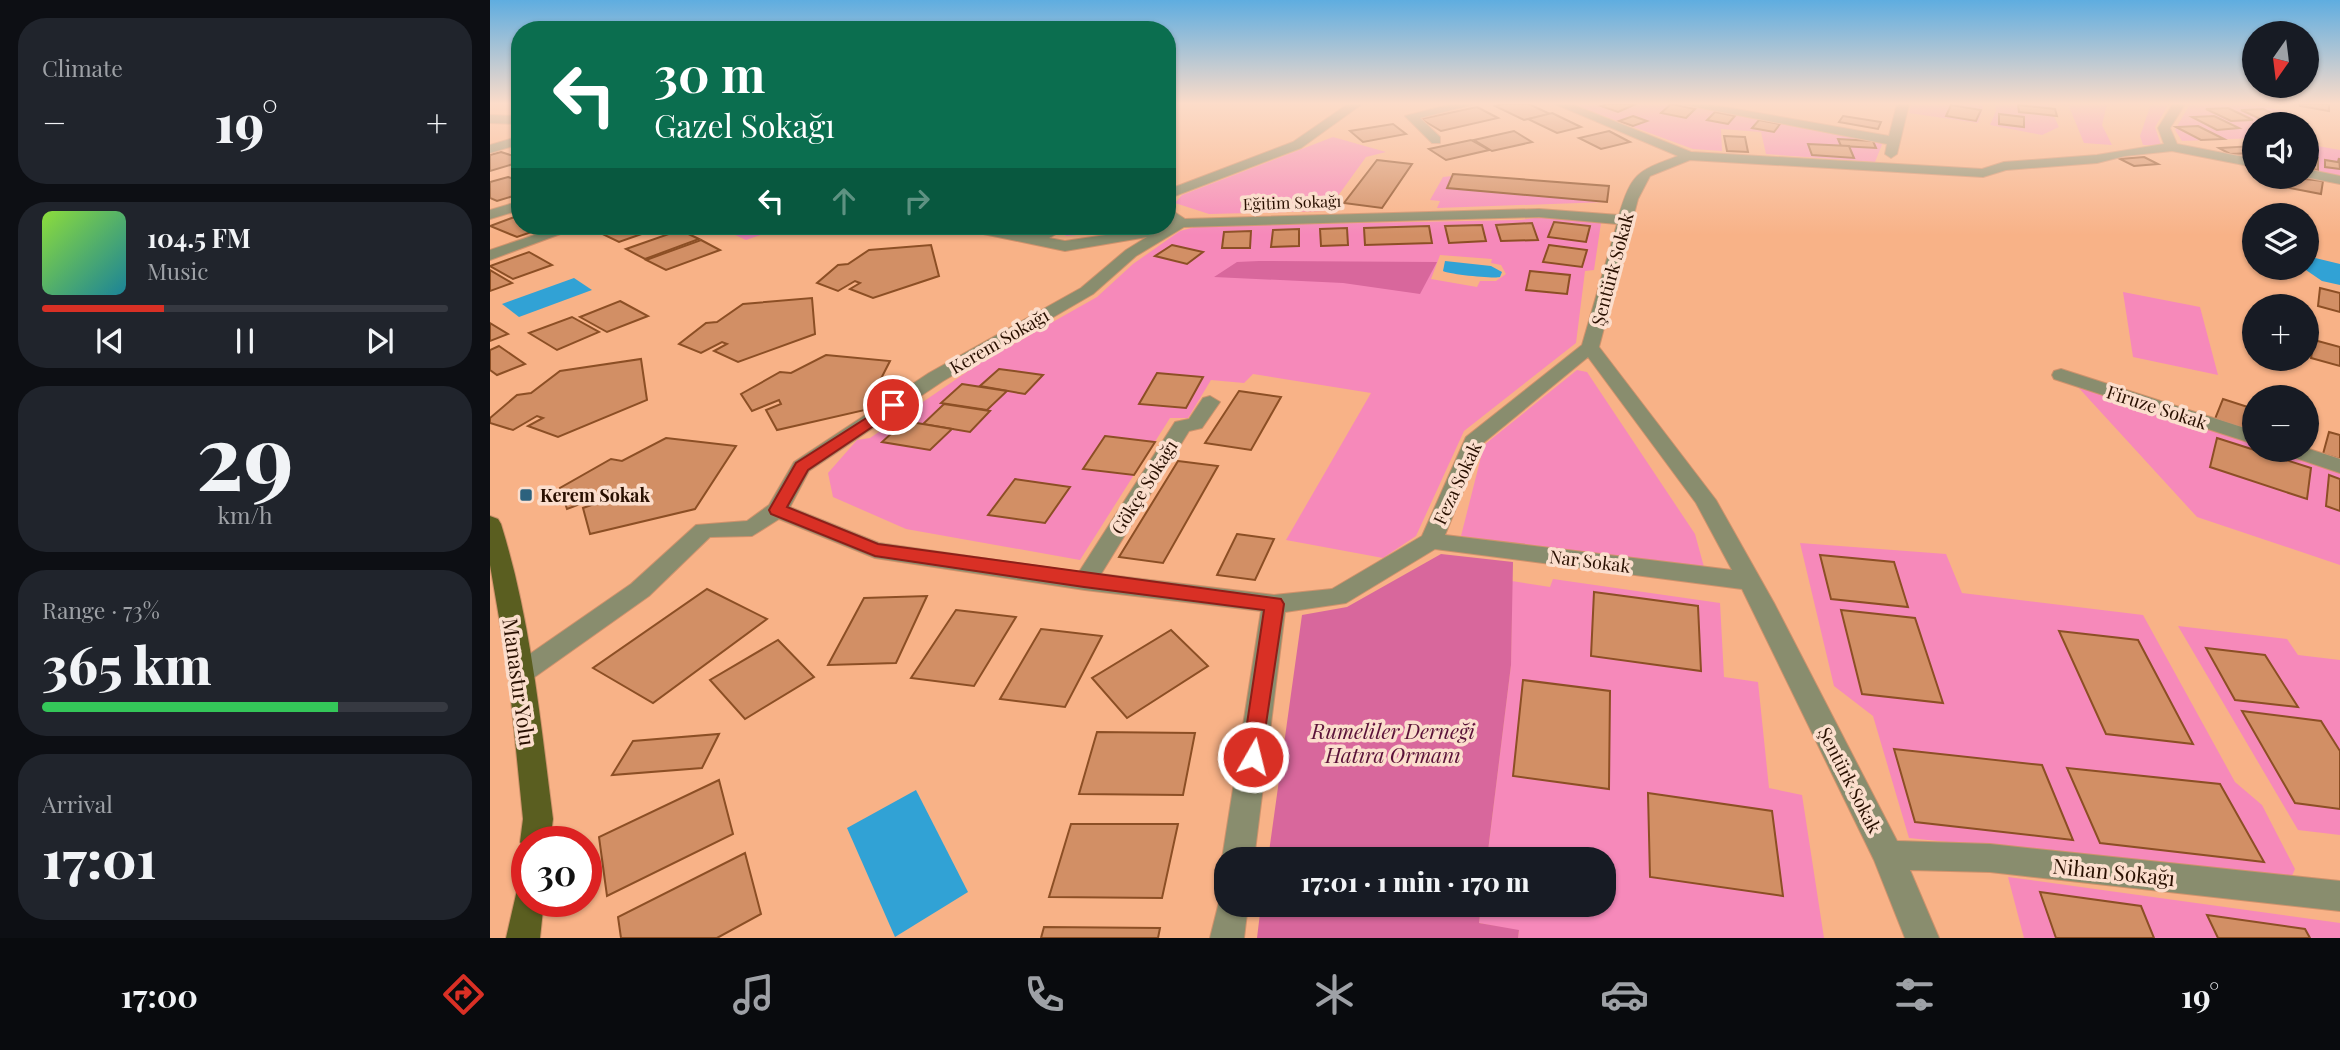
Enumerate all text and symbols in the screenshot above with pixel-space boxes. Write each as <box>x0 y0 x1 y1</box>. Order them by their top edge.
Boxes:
north arrow <box>2242 21 2319 98</box>
map controls <box>2242 21 2319 462</box>
text: 30 m <box>654 40 765 105</box>
icon: left <box>539 49 630 140</box>
text: Climate <box>42 52 123 83</box>
text: 19° <box>215 87 278 156</box>
text: − <box>42 96 67 147</box>
text: + <box>426 96 448 147</box>
text: Gazel Sokağı <box>654 103 835 146</box>
button: sound <box>2242 112 2319 189</box>
icon: left <box>752 182 790 220</box>
icon: ahead <box>825 182 863 220</box>
icon: right <box>898 182 936 220</box>
street label: Eğitim Sokağı <box>1242 190 1342 214</box>
button: layers <box>2242 203 2319 280</box>
street label: Şentürk Sokak <box>1585 210 1639 328</box>
text: 104.5 FM <box>147 220 251 255</box>
text: Music <box>147 255 208 286</box>
button: + <box>2242 294 2319 371</box>
street label: Kerem Sokağı <box>945 303 1053 379</box>
icon: previous <box>91 322 129 360</box>
icon: pause <box>226 322 264 360</box>
icon: next <box>361 322 399 360</box>
pin <box>863 375 923 435</box>
street label: Firuze Sokak <box>2104 379 2210 435</box>
button: − <box>2242 385 2319 462</box>
icon: arrive <box>874 386 912 424</box>
text: 29 <box>196 393 294 514</box>
street label: Gökçe Sokağı <box>1105 435 1183 539</box>
street label: Feza Sokak <box>1427 438 1487 528</box>
place label: Kerem Sokak <box>540 483 650 507</box>
marker: Kerem Sokak <box>518 487 534 503</box>
text: km/h <box>217 499 273 530</box>
street label: Nar Sokak <box>1548 544 1632 578</box>
text: Range · 73% <box>42 594 160 625</box>
street label: Manastır Yolu <box>497 616 543 748</box>
text: 365 km <box>42 629 212 698</box>
park label: Rumeliler Derneği Hatıra Ormanı <box>1310 716 1475 768</box>
position arrow <box>1216 720 1290 794</box>
street label: Şentürk Sokak <box>1813 723 1887 837</box>
text: Arrival <box>42 788 113 819</box>
text: 17:01 <box>42 823 157 892</box>
speed limit sign: 30 <box>511 826 602 917</box>
street label: Nihan Sokağı <box>2051 851 2177 891</box>
text: 17:01 · 1 min · 170 m <box>1300 864 1530 899</box>
icon: directions <box>439 970 488 1019</box>
icon: music <box>729 970 778 1019</box>
icon: phone <box>1020 970 1069 1019</box>
icon: climate <box>1310 970 1359 1019</box>
icon: car <box>1600 970 1649 1019</box>
icon: filters <box>1890 970 1939 1019</box>
text: 17:00 <box>121 973 198 1016</box>
text: 19° <box>2181 973 2219 1016</box>

